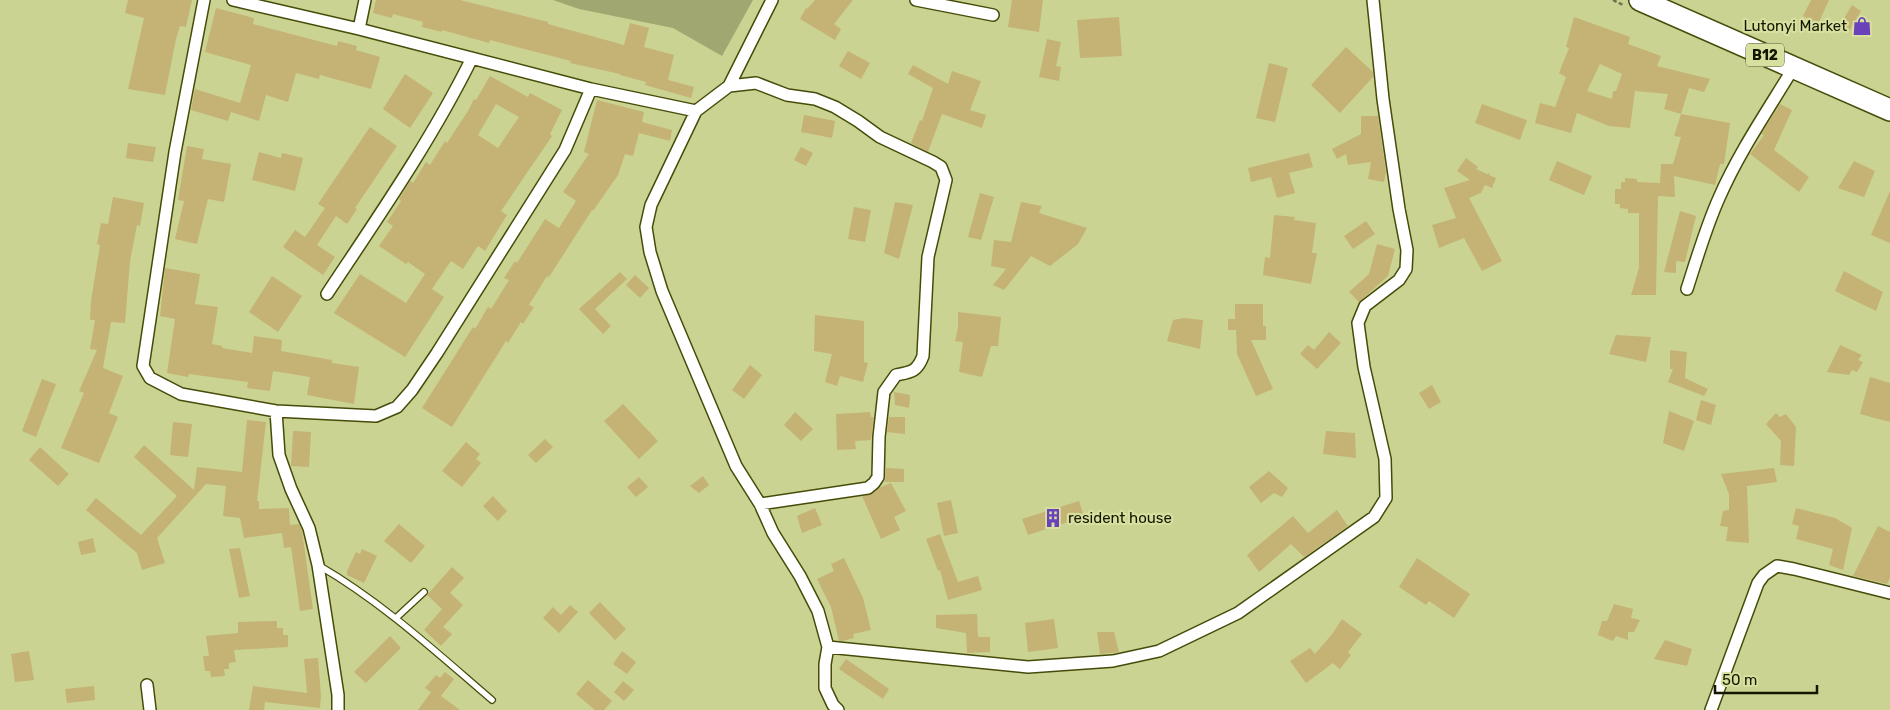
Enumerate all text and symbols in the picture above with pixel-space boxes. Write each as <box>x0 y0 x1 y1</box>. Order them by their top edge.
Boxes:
shop icon: Lutonyi Market <box>1851 15 1873 37</box>
place label: Lutonyi Market <box>1743 17 1847 35</box>
road number: B12 <box>1746 44 1784 66</box>
building icon: resident house <box>1042 507 1064 529</box>
place label: resident house <box>1068 509 1172 527</box>
scale bar <box>1715 662 1818 694</box>
text: 50 m <box>1722 671 1757 689</box>

